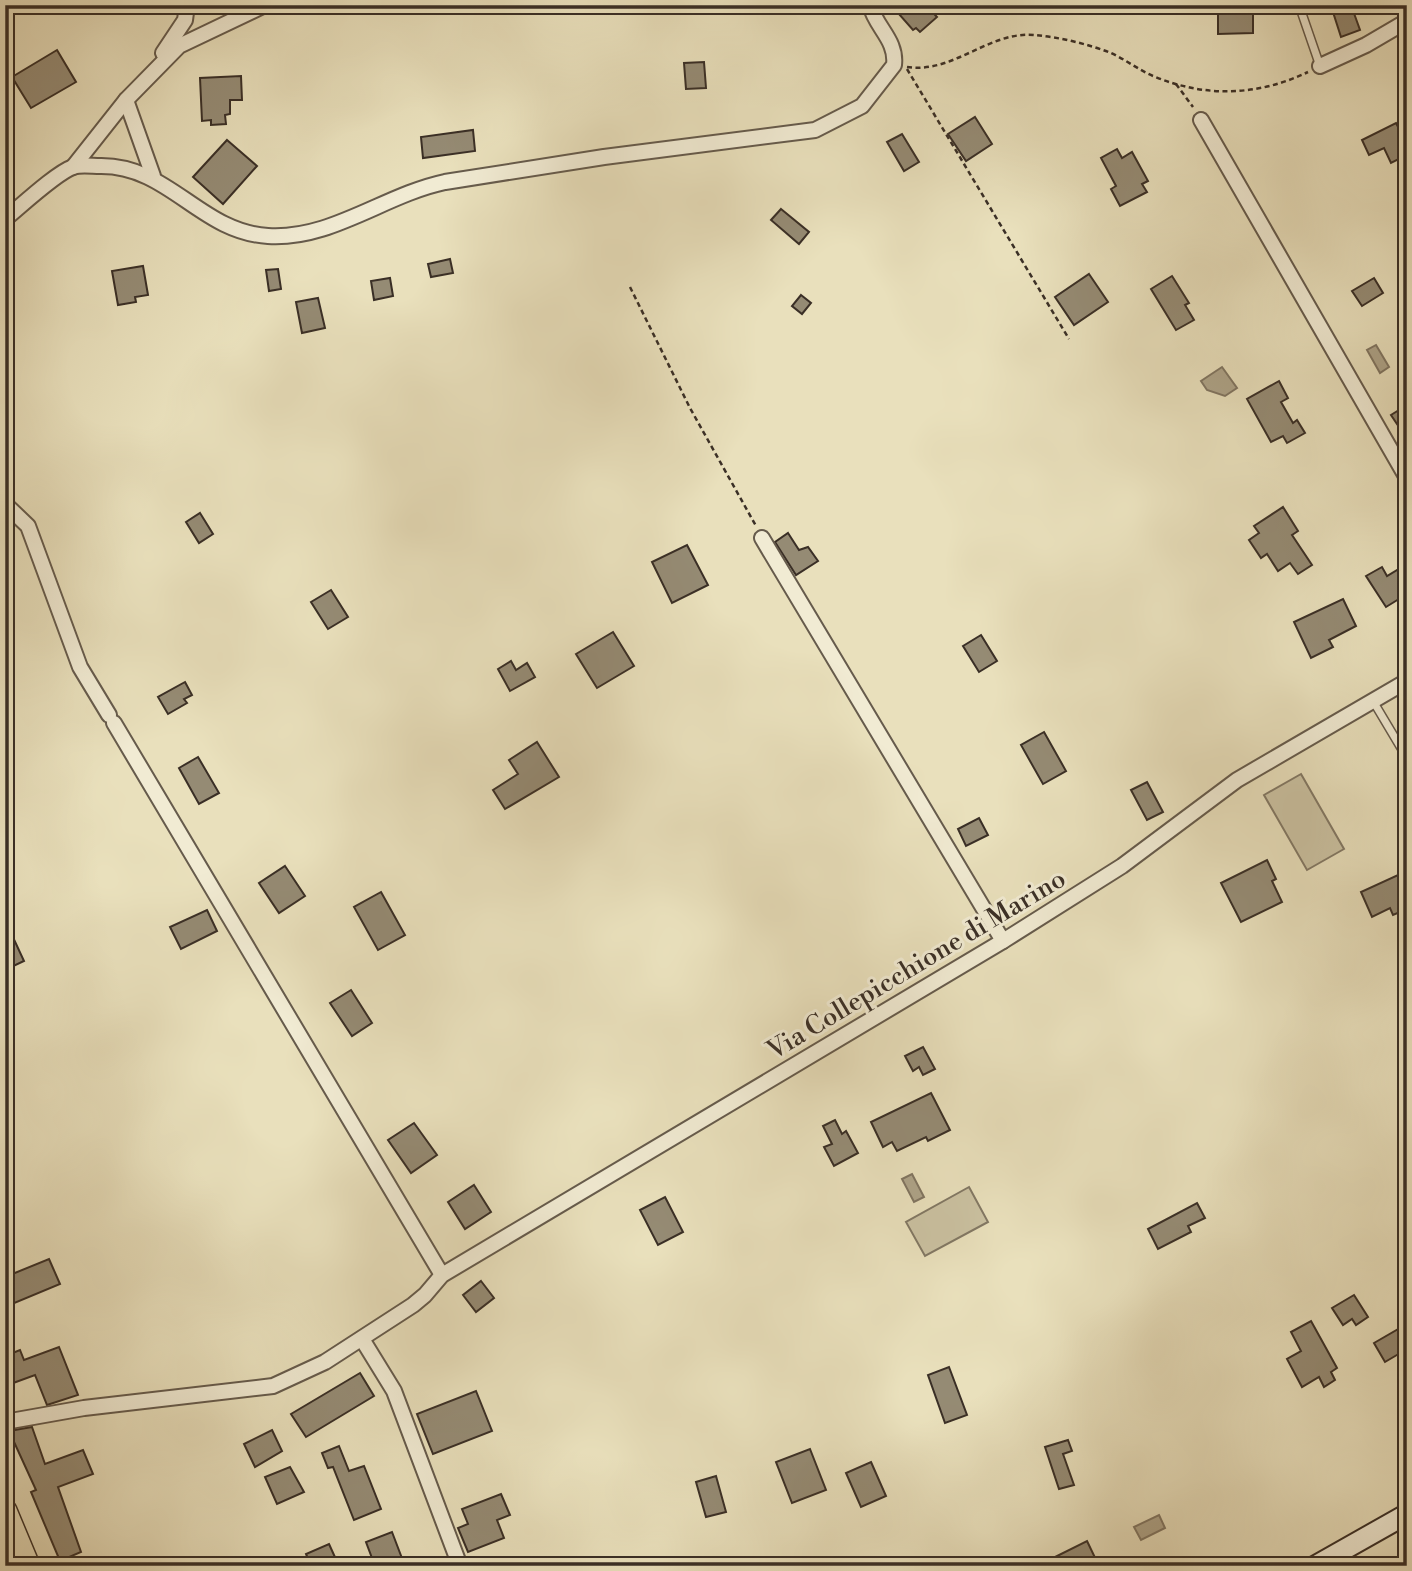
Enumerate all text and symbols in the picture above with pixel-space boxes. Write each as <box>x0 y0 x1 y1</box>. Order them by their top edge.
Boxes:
street label: Via Collepicchione di Marino <box>760 863 1072 1067</box>

